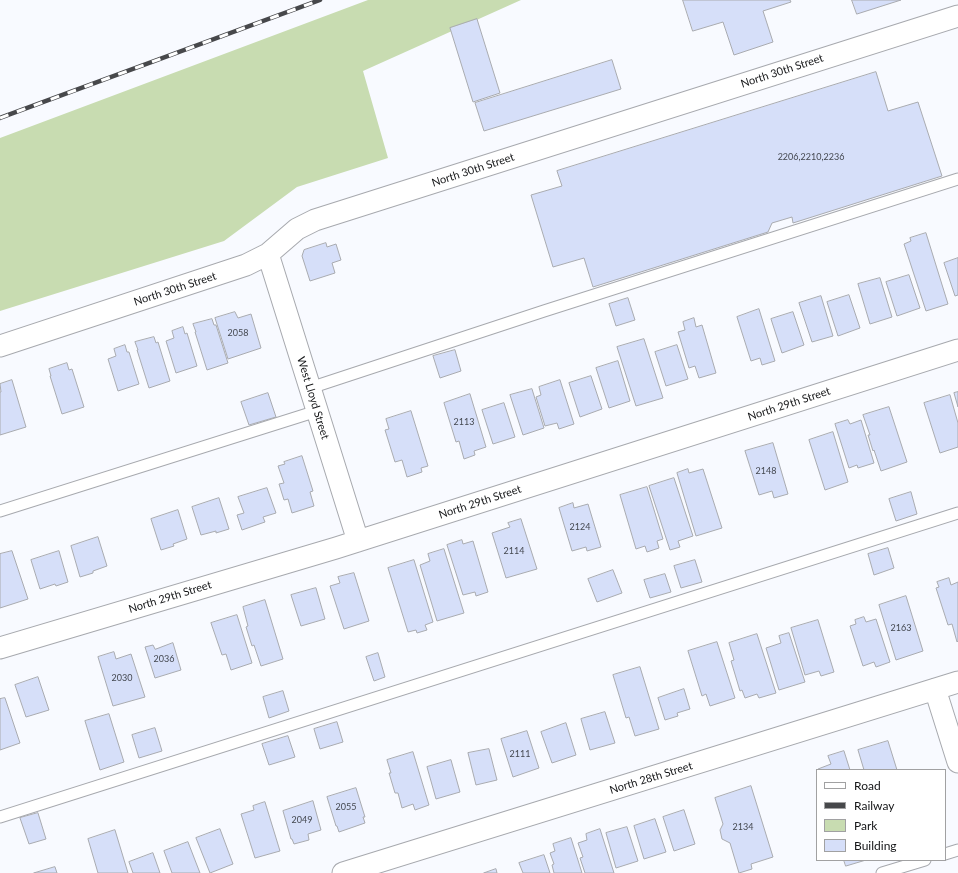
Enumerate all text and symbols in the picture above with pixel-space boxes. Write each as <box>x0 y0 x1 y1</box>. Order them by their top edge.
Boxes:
street label: North 30th Street <box>739 51 825 91</box>
street label: North 30th Street <box>430 150 516 190</box>
house number: 2206,2210,2236 <box>778 152 844 162</box>
street label: North 30th Street <box>132 269 218 309</box>
house number: 2058 <box>228 328 248 338</box>
street label: West Lloyd Street <box>294 355 332 441</box>
street label: North 29th Street <box>746 384 832 424</box>
house number: 2113 <box>454 417 474 427</box>
house number: 2148 <box>756 466 776 476</box>
street label: North 29th Street <box>437 482 523 522</box>
house number: 2124 <box>570 522 590 532</box>
house number: 2114 <box>504 546 524 556</box>
street label: North 29th Street <box>127 578 213 616</box>
house number: 2163 <box>891 623 911 633</box>
house number: 2036 <box>154 654 174 664</box>
house number: 2030 <box>112 673 132 683</box>
house number: 2111 <box>510 749 530 759</box>
street label: North 28th Street <box>608 759 694 797</box>
legend <box>816 769 946 861</box>
text: Road <box>854 778 881 793</box>
text: Railway <box>854 798 894 813</box>
house number: 2055 <box>336 802 356 812</box>
house number: 2049 <box>292 815 312 825</box>
text: Park <box>854 818 877 833</box>
house number: 2134 <box>733 822 753 832</box>
text: Building <box>854 838 897 853</box>

